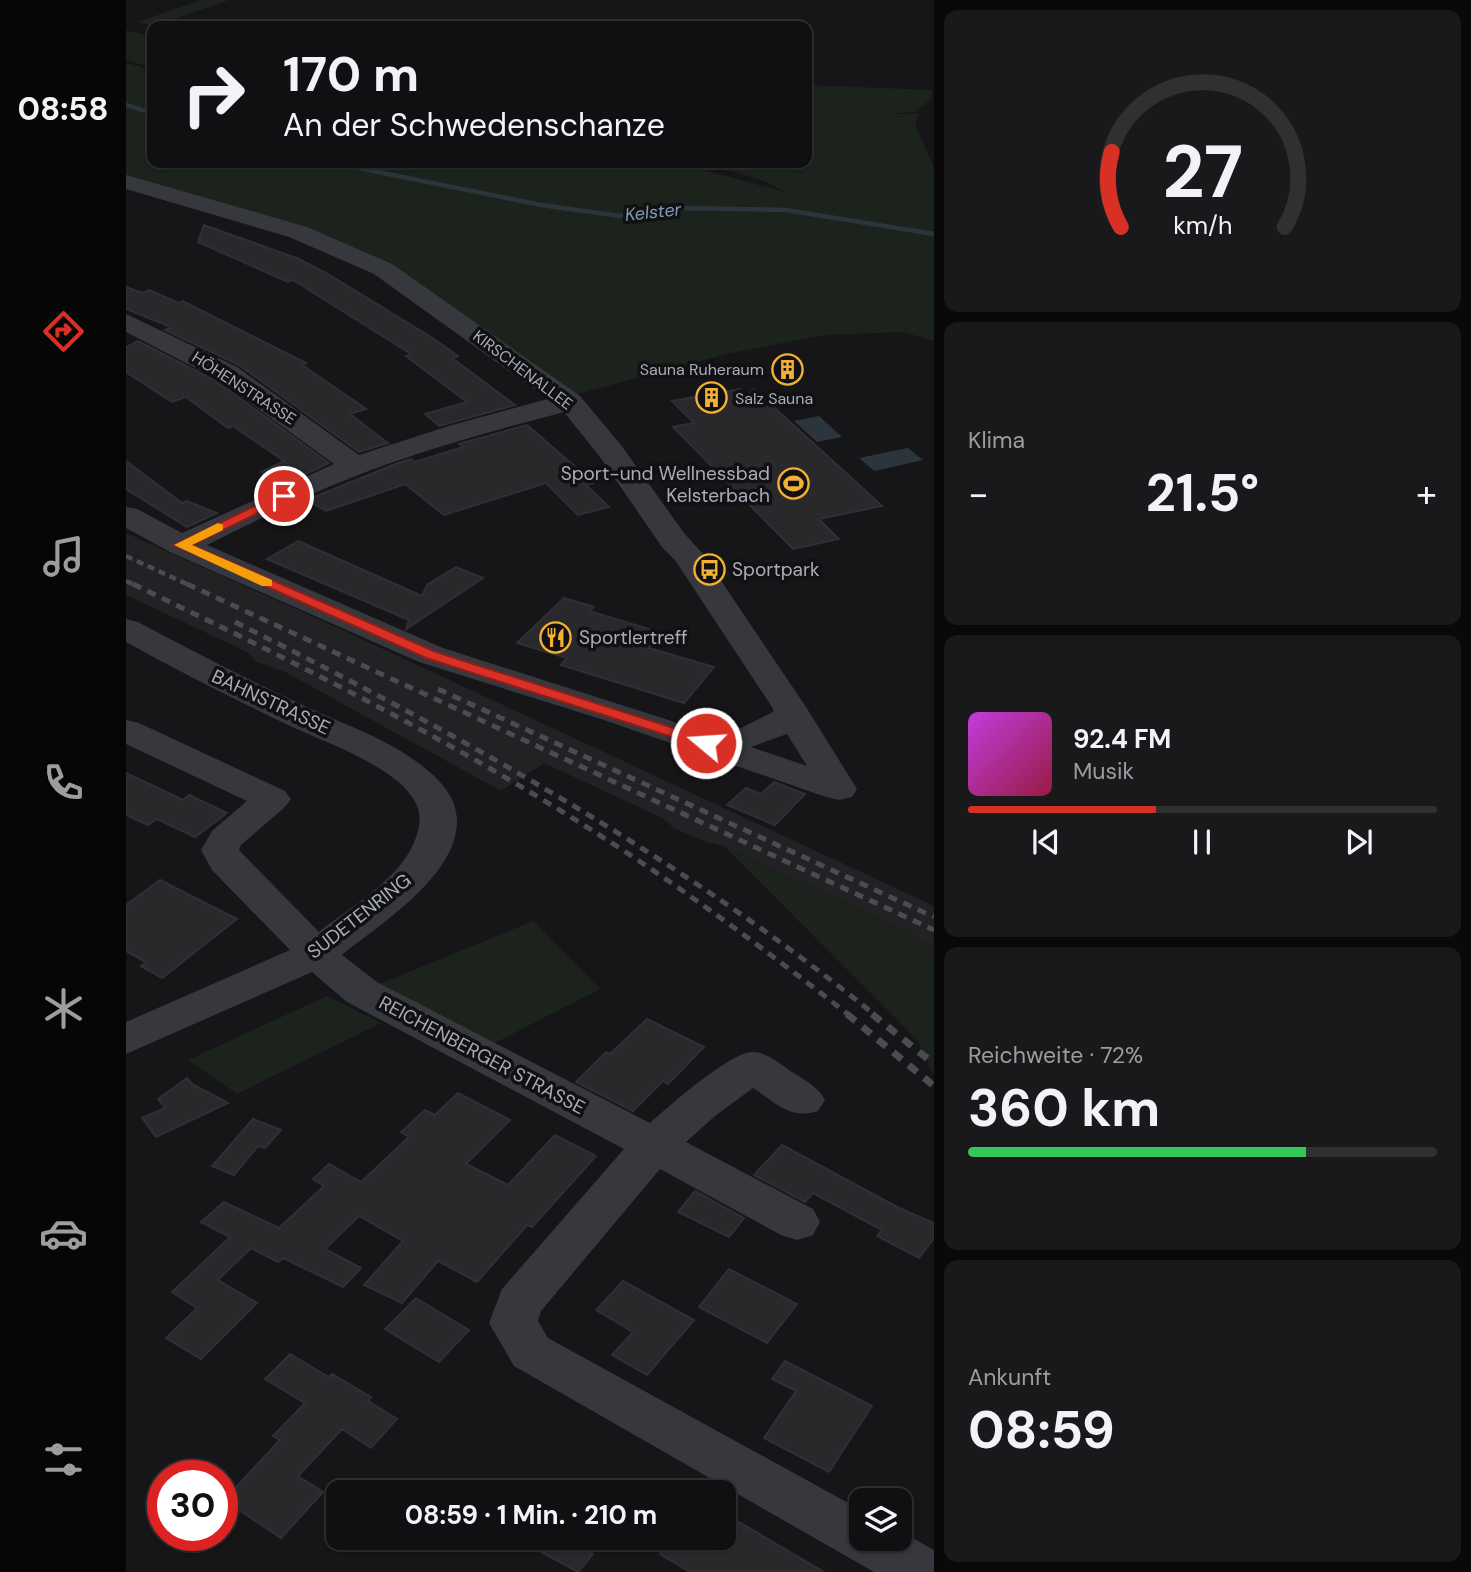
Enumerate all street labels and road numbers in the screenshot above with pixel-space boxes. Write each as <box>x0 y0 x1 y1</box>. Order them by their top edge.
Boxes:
street label: KIRSCHENALLEE <box>469 326 577 414</box>
street label: HÖHENSTRASSE <box>188 347 300 429</box>
street label: BAHNSTRASSE <box>208 664 334 740</box>
street label: SUDETENRING <box>302 868 416 964</box>
street label: REICHENBERGER STRASSE <box>375 990 589 1120</box>

